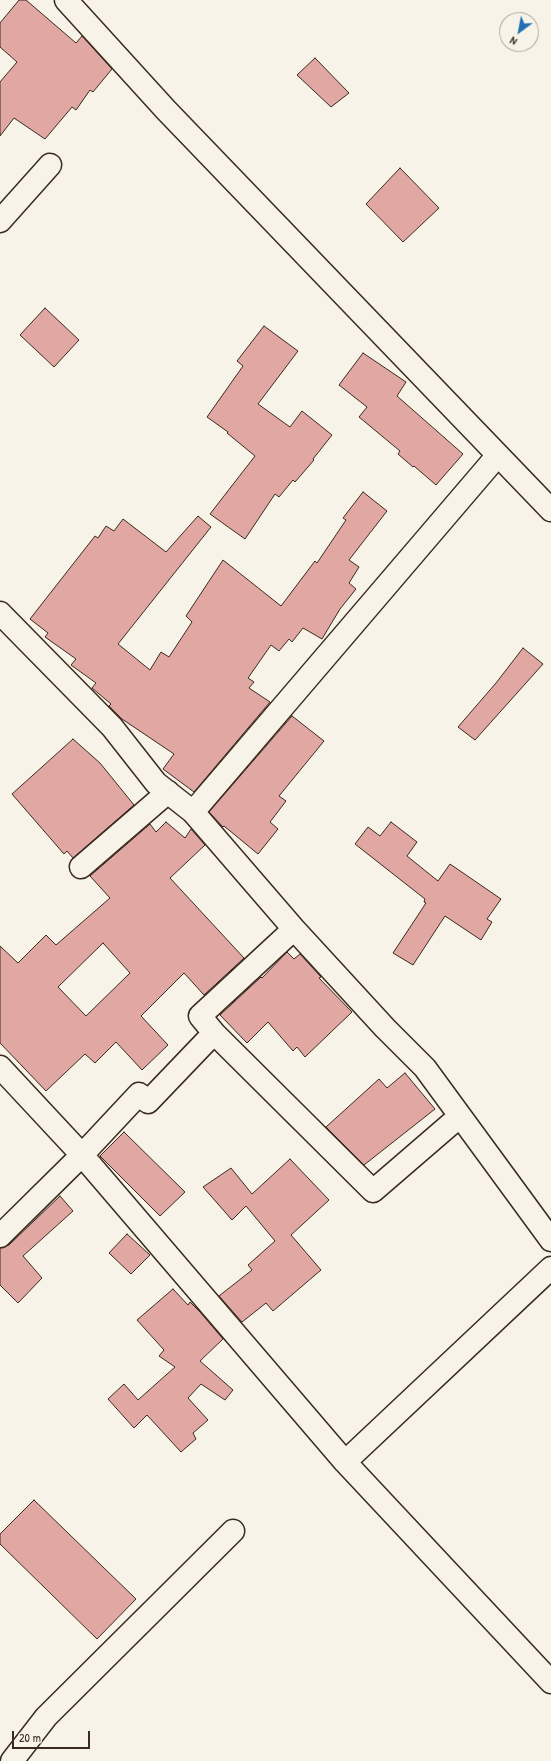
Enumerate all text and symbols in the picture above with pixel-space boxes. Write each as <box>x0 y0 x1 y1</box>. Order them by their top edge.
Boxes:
north arrow <box>499 12 539 52</box>
text: N <box>507 34 519 49</box>
scale bar <box>14 1723 92 1749</box>
text: 20 m <box>19 1729 41 1746</box>

